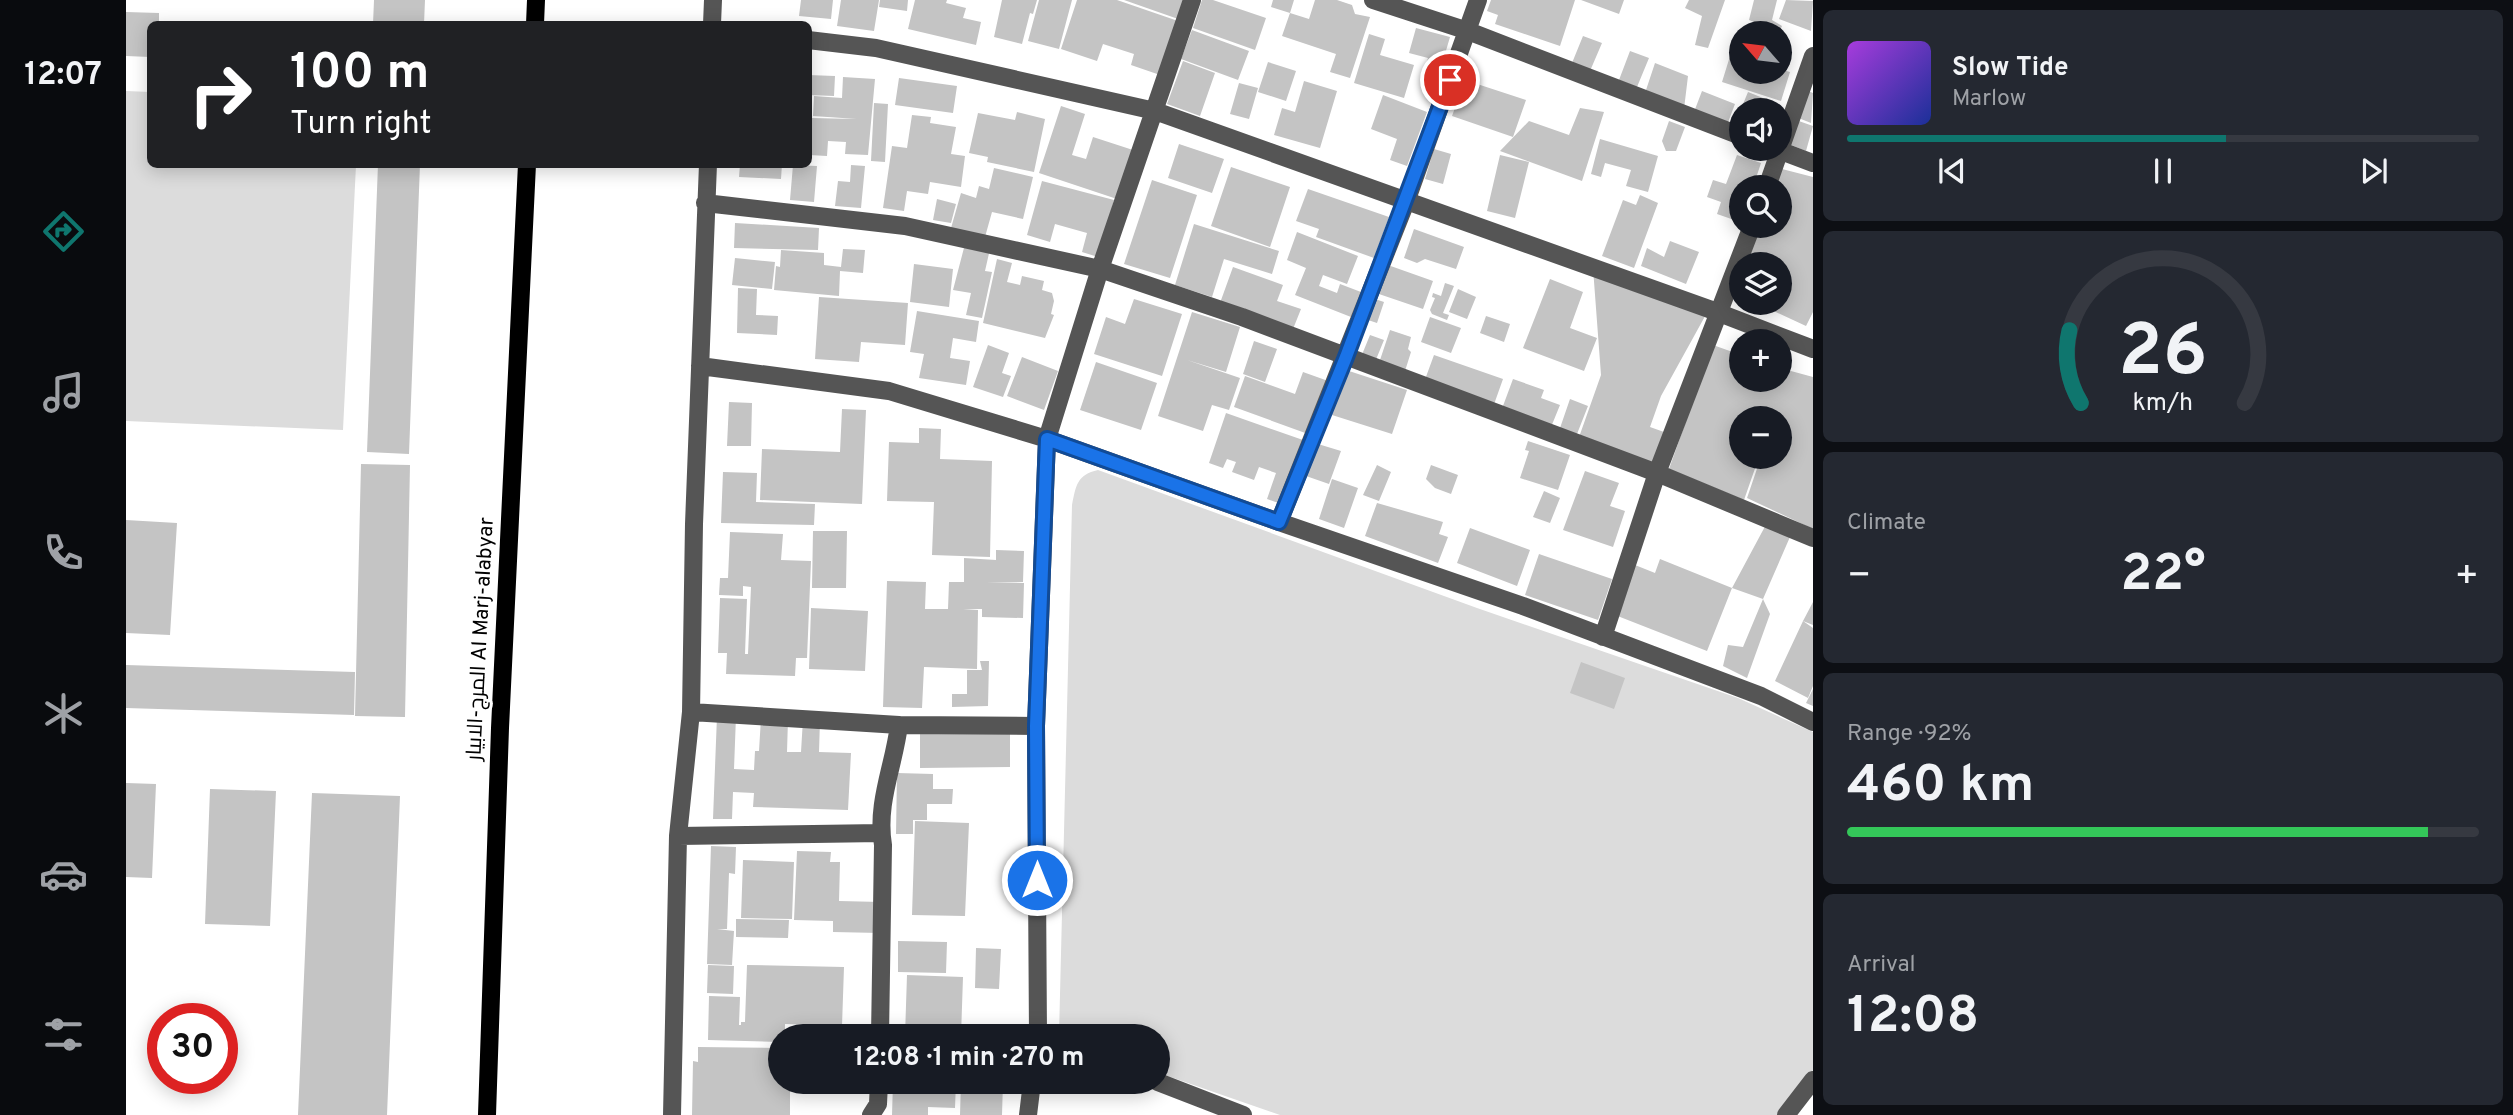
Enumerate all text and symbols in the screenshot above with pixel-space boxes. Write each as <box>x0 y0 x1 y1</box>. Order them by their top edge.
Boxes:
north arrow <box>1729 21 1792 84</box>
map controls <box>1729 21 1792 469</box>
text: 100 m <box>290 44 429 106</box>
icon: right <box>175 49 266 140</box>
pin <box>1420 50 1480 110</box>
text: Slow Tide <box>1952 52 2069 85</box>
text: 12:07 <box>24 56 102 96</box>
icon: arrive <box>1431 61 1469 99</box>
text: Marlow <box>1952 85 2026 114</box>
button: sound <box>1729 98 1792 161</box>
text: Turn right <box>290 105 432 145</box>
icon: previous <box>1933 152 1971 190</box>
icon: pause <box>2144 152 2182 190</box>
icon: next <box>2355 152 2393 190</box>
button: search <box>1729 175 1792 238</box>
icon: directions <box>39 207 88 256</box>
button: layers <box>1729 252 1792 315</box>
text: 26 <box>2118 309 2208 401</box>
button: + <box>1729 329 1792 392</box>
icon: music <box>39 368 88 417</box>
text: km/h <box>2133 387 2193 419</box>
button: − <box>1729 406 1792 469</box>
text: Climate <box>1847 509 1926 538</box>
street label: المرج-الابيار Al Marj-alabyar <box>461 517 501 762</box>
icon: phone <box>39 528 88 577</box>
text: 22° <box>2120 543 2206 609</box>
text: − <box>1847 553 1872 602</box>
text: + <box>2454 553 2479 602</box>
icon: climate <box>39 689 88 738</box>
text: Range · 92% <box>1847 720 1972 749</box>
text: 460 km <box>1847 754 2034 820</box>
position arrow <box>1000 843 1074 917</box>
icon: car <box>39 850 88 899</box>
text: Arrival <box>1847 951 1916 980</box>
text: 12:08 <box>1847 985 1979 1051</box>
speed limit sign: 30 <box>147 1003 238 1094</box>
icon: filters <box>39 1010 88 1059</box>
text: 12:08 · 1 min · 270 m <box>854 1042 1084 1075</box>

